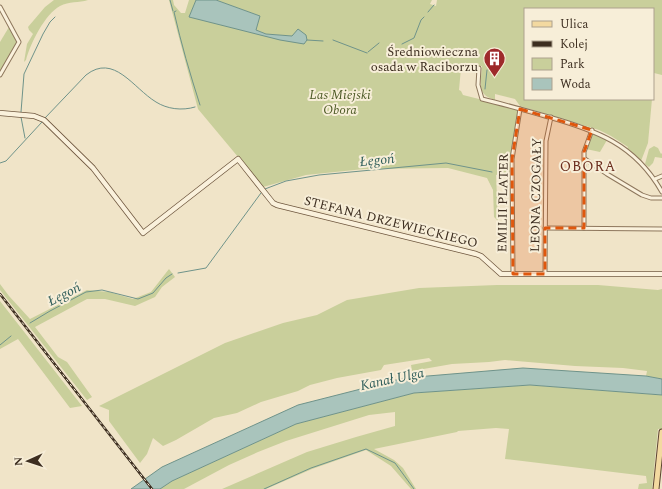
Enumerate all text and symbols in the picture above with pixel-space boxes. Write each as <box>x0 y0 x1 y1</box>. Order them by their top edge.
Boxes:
legend <box>524 8 654 100</box>
text: Ulica <box>560 15 589 34</box>
text: Kolej <box>560 35 588 54</box>
place label: Średniowieczna osada w Raciborzu <box>371 42 479 77</box>
building icon: Średniowieczna osada w Raciborzu <box>481 46 507 79</box>
text: Park <box>560 55 585 74</box>
text: Woda <box>560 75 591 94</box>
park label: Las Miejski Obora <box>309 85 371 120</box>
street label: LEONA CZOGAŁY <box>525 138 547 252</box>
water label: Łęgoń <box>358 148 396 172</box>
street label: EMILII PLATER <box>492 153 514 253</box>
district label: OBORA <box>560 156 616 177</box>
street label: STEFANA DRZEWIECKIEGO <box>302 191 480 253</box>
water label: Łęgoń <box>44 276 85 311</box>
water label: Kanał Ulga <box>358 362 426 396</box>
north arrow <box>8 441 48 481</box>
text: N <box>10 457 27 466</box>

